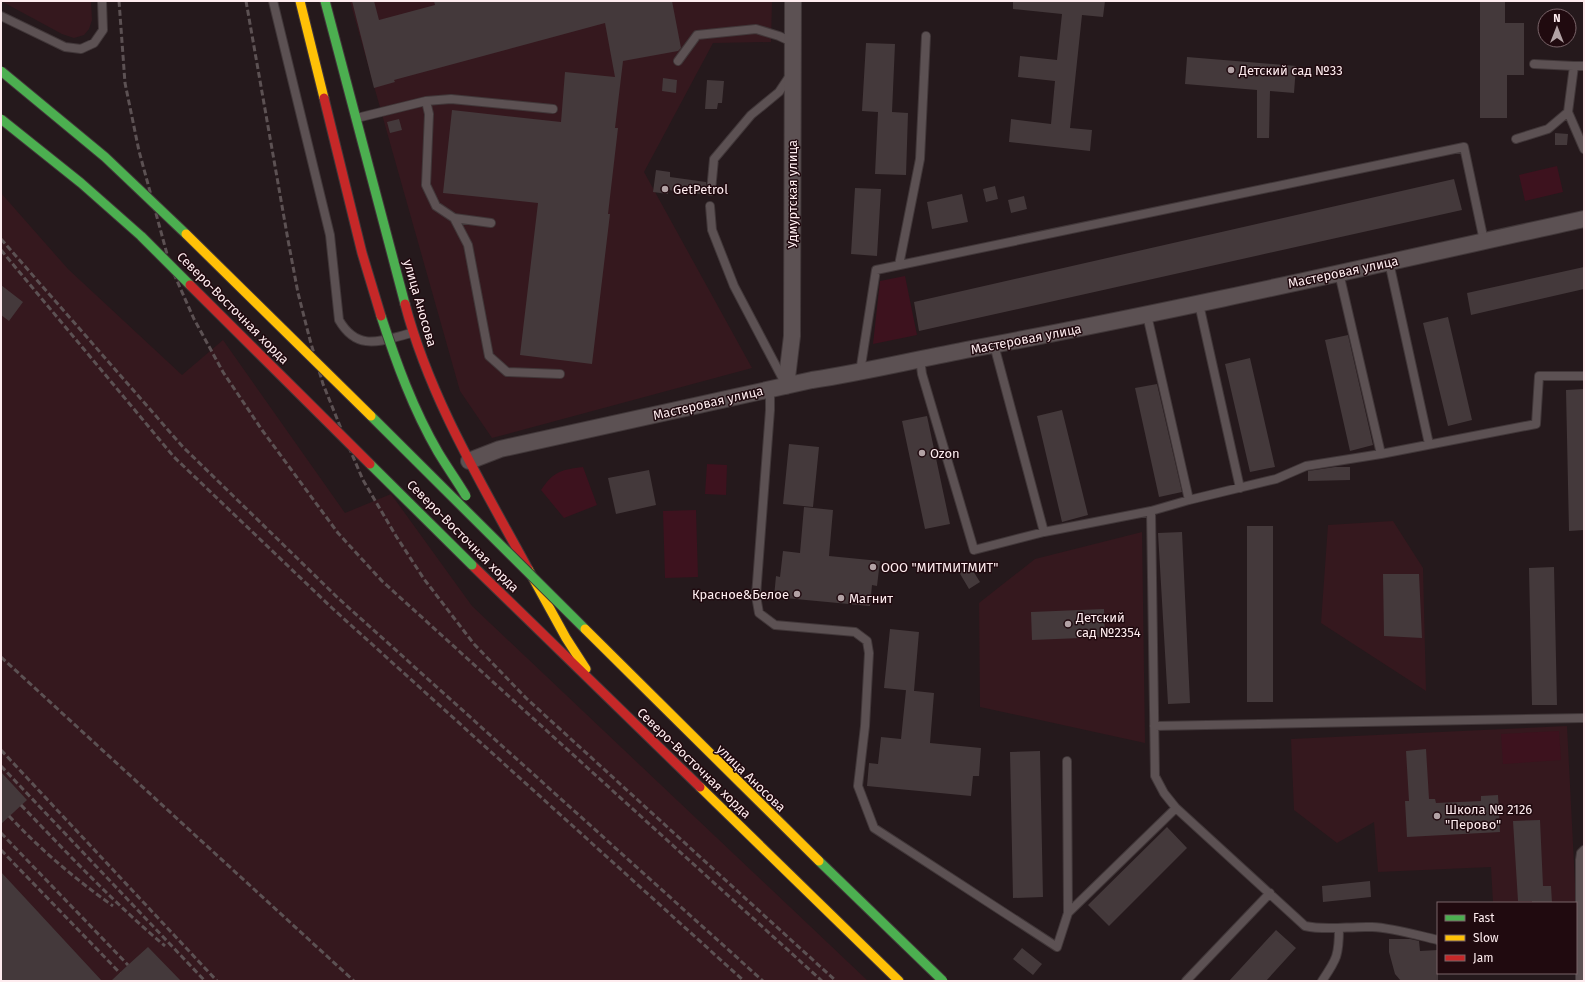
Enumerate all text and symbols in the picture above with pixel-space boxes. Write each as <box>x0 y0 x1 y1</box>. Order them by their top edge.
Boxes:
north arrow <box>1537 8 1577 48</box>
text: N <box>1553 12 1561 25</box>
place label: Детский сад №33 <box>1238 63 1343 78</box>
marker: Детский сад №33 <box>1226 65 1236 75</box>
street label: Удмуртская улица <box>785 140 800 248</box>
place label: GetPetrol <box>673 182 728 197</box>
marker: GetPetrol <box>660 184 670 194</box>
street label: Северо-Восточная хорда <box>174 249 292 367</box>
street label: Мастеровая улица <box>1286 253 1400 291</box>
street label: улица Аносова <box>400 258 440 348</box>
street label: Мастеровая улица <box>969 321 1083 357</box>
street label: Мастеровая улица <box>652 383 764 423</box>
place label: Ozon <box>930 446 960 461</box>
marker: Ozon <box>917 448 927 458</box>
street label: Северо-Восточная хорда <box>404 477 522 595</box>
place label: ООО "МИТМИТМИТ" <box>881 560 999 575</box>
marker: ООО "МИТМИТМИТ" <box>868 562 878 572</box>
place label: Красное&Белое <box>692 587 789 602</box>
marker: Красное&Белое <box>792 589 802 599</box>
place label: Магнит <box>849 591 893 606</box>
marker: Магнит <box>836 593 846 603</box>
place label: Детский сад №2354 <box>1075 610 1141 640</box>
marker: Детский сад №2354 <box>1063 619 1073 629</box>
street label: Северо-Восточная хорда <box>634 705 754 821</box>
street label: улица Аносова <box>713 741 789 815</box>
place label: Школа № 2126 "Перово" <box>1445 802 1532 832</box>
marker: Школа № 2126 "Перово" <box>1432 811 1442 821</box>
legend <box>1437 902 1577 974</box>
text: Fast <box>1473 911 1495 925</box>
text: Slow <box>1473 931 1499 945</box>
text: Jam <box>1473 951 1493 965</box>

